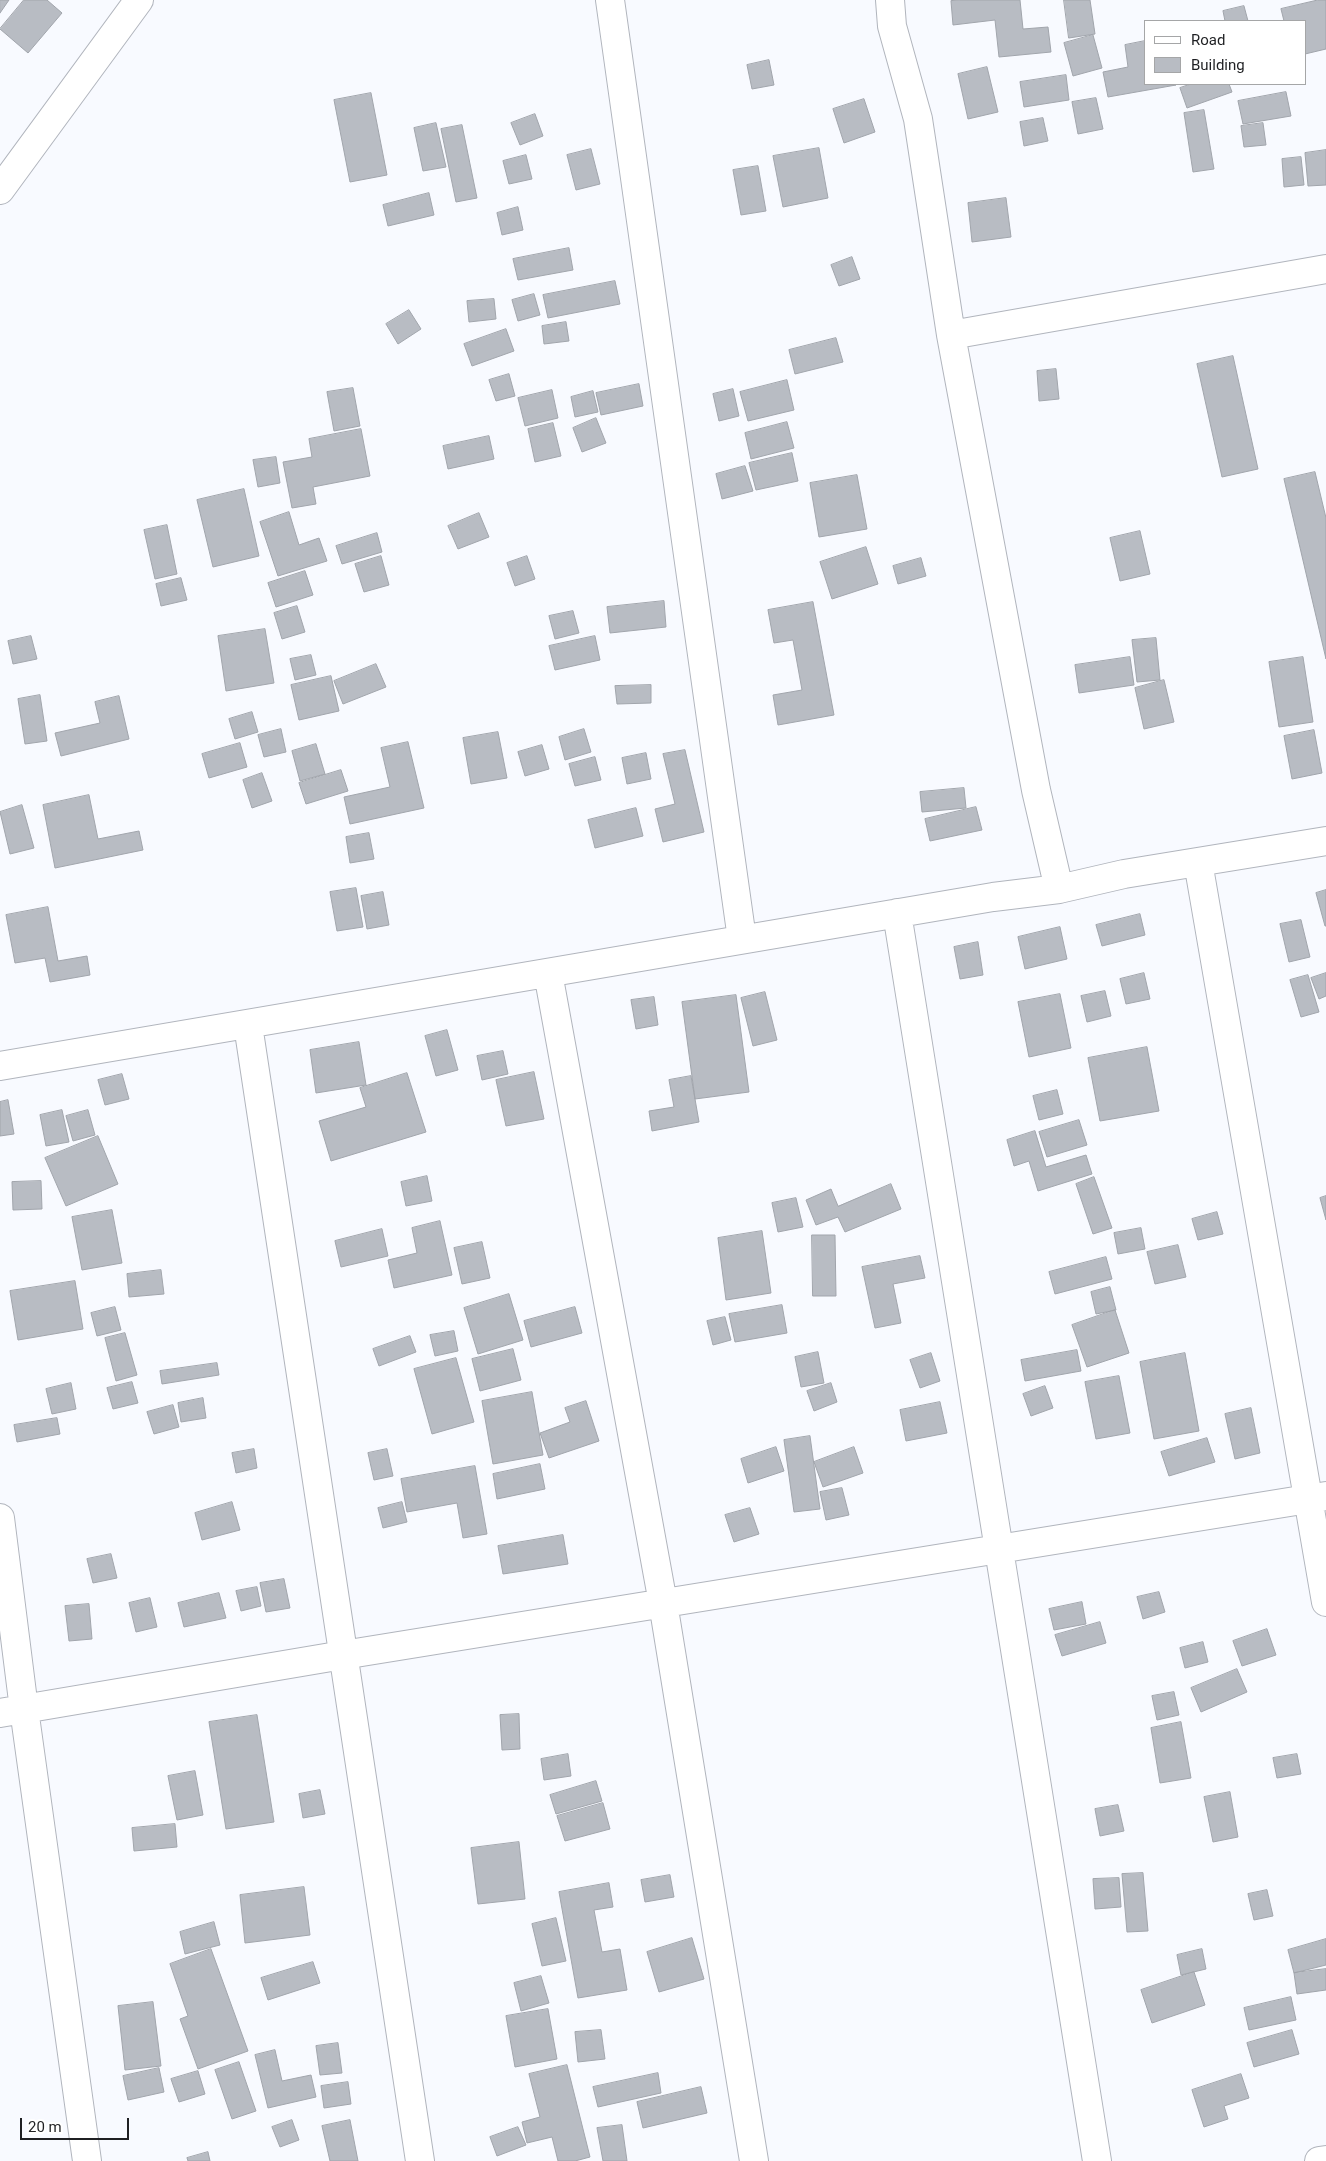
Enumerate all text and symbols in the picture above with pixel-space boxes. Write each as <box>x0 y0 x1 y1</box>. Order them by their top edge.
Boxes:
legend <box>1144 20 1306 85</box>
text: Road <box>1191 31 1225 49</box>
text: Building <box>1191 56 1245 74</box>
scale bar <box>22 2108 131 2140</box>
text: 20 m <box>28 2118 62 2136</box>

